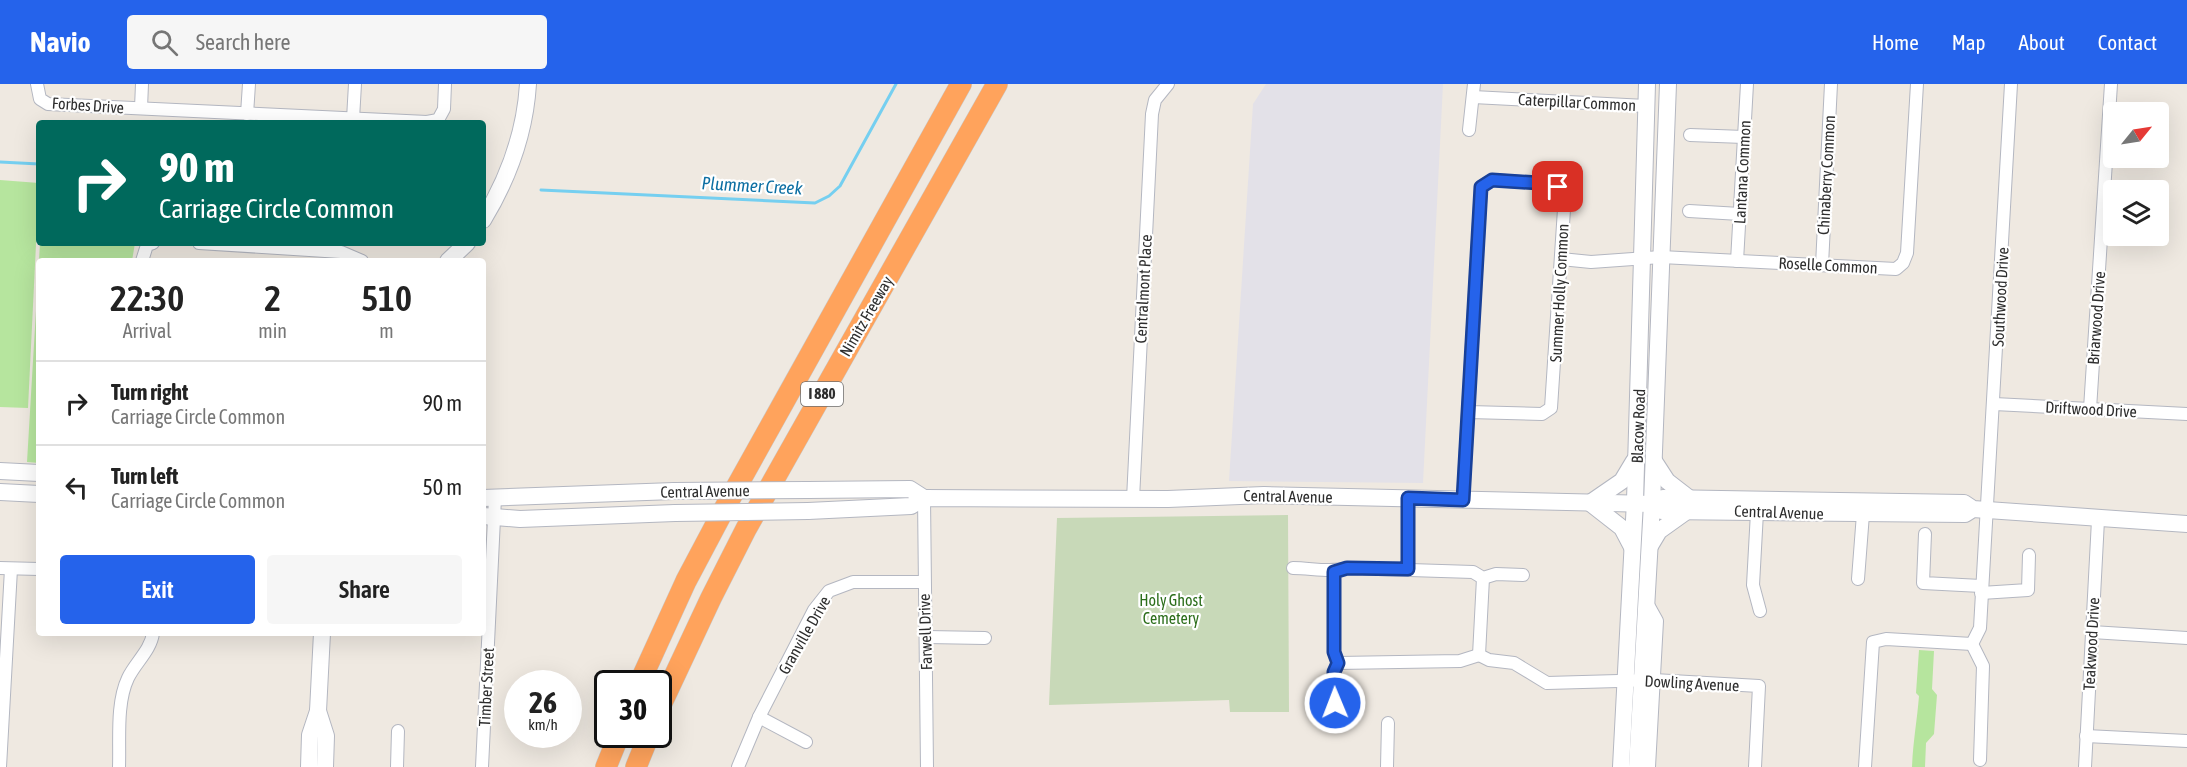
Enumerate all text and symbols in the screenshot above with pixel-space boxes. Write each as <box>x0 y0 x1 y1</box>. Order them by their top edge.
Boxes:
search box <box>127 15 547 69</box>
text: Navio <box>30 26 91 58</box>
icon: search <box>148 26 181 59</box>
text: Search here <box>196 29 291 55</box>
text: Home <box>1872 30 1919 54</box>
text: Map <box>1952 30 1986 54</box>
text: About <box>2019 30 2065 54</box>
text: Contact <box>2098 30 2157 54</box>
street label: Caterpillar Common <box>1517 90 1636 115</box>
street label: Forbes Drive <box>51 94 125 116</box>
north arrow <box>2103 102 2169 168</box>
map controls <box>2103 102 2169 246</box>
street label: Chinaberry Common <box>1814 115 1839 235</box>
street label: Lantana Common <box>1730 120 1754 224</box>
text: 90 m <box>159 143 234 191</box>
icon: right <box>60 144 138 222</box>
pin <box>1532 161 1583 212</box>
icon: arrive <box>1541 170 1574 203</box>
water label: Plummer Creek <box>701 172 804 199</box>
button: layers <box>2103 180 2169 246</box>
text: Carriage Circle Common <box>159 193 394 224</box>
street label: Summer Holly Common <box>1546 223 1573 363</box>
street label: Centralmont Place <box>1131 234 1155 344</box>
street label: Southwood Drive <box>1988 247 2012 347</box>
street label: Roselle Common <box>1778 253 1878 277</box>
street label: Briarwood Drive <box>2084 271 2108 365</box>
street label: Nimitz Freeway <box>836 272 897 360</box>
text: 22:30 <box>110 277 184 319</box>
text: 2 <box>264 277 281 319</box>
text: 510 <box>361 277 412 319</box>
text: Arrival <box>123 319 172 342</box>
text: min <box>258 319 287 342</box>
text: m <box>379 319 394 342</box>
text: Turn right <box>111 379 188 405</box>
road number: I 880 <box>801 382 843 406</box>
icon: right <box>60 387 93 420</box>
street label: Blacow Road <box>1628 388 1648 464</box>
text: 90 m <box>422 390 462 416</box>
street label: Driftwood Drive <box>2045 398 2137 420</box>
text: Carriage Circle Common <box>111 405 285 428</box>
text: Turn left <box>111 463 178 489</box>
icon: left <box>60 471 93 504</box>
text: 50 m <box>422 474 462 500</box>
street label: Central Avenue <box>660 481 750 501</box>
street label: Central Avenue <box>1243 486 1333 506</box>
text: Carriage Circle Common <box>111 489 285 512</box>
street label: Central Avenue <box>1734 501 1824 523</box>
button: Exit <box>60 555 255 624</box>
button: Share <box>267 555 462 624</box>
park label: Holy Ghost Cemetery <box>1139 591 1203 628</box>
street label: Granville Drive <box>774 593 834 677</box>
street label: Farwell Drive <box>915 593 935 671</box>
street label: Teakwood Drive <box>2080 597 2102 691</box>
street label: Timber Street <box>475 647 497 727</box>
speed limit sign: 30 <box>594 670 672 748</box>
position arrow <box>1303 671 1367 735</box>
street label: Dowling Avenue <box>1644 672 1740 695</box>
text: 26 <box>529 685 557 719</box>
text: km/h <box>528 716 558 733</box>

